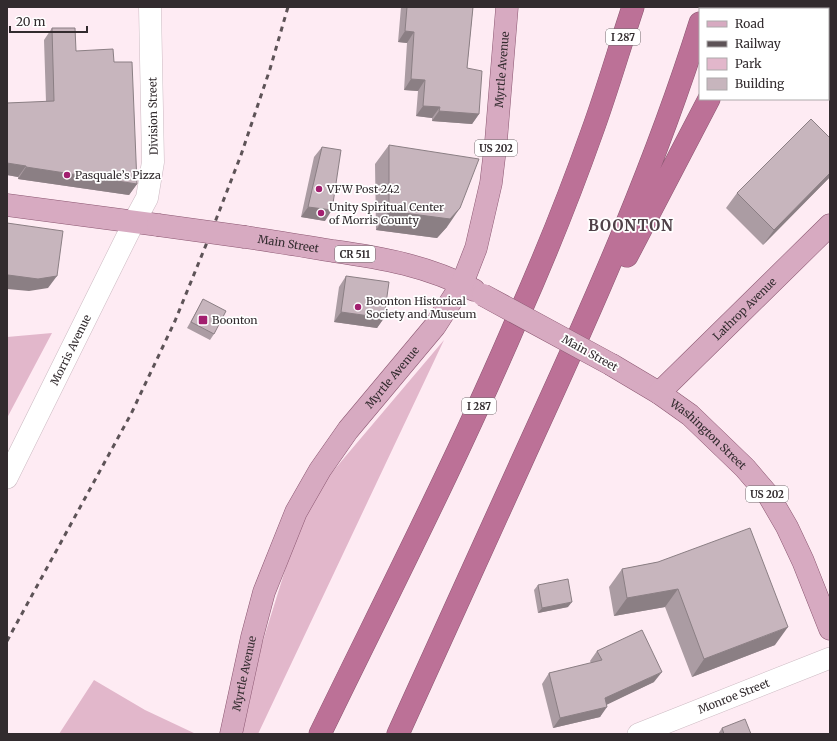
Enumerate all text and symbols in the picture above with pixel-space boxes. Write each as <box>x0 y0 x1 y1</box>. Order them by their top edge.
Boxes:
scale bar <box>10 8 87 34</box>
legend <box>699 8 829 100</box>
text: 20 m <box>16 14 45 29</box>
text: Road <box>735 16 764 31</box>
road number: I 287 <box>606 29 640 45</box>
street label: Myrtle Avenue <box>492 31 512 108</box>
text: Railway <box>735 36 781 51</box>
text: Park <box>735 56 762 71</box>
street label: Division Street <box>145 76 161 155</box>
text: Building <box>735 76 785 91</box>
road number: US 202 <box>475 140 517 156</box>
place label: Pasquale’s Pizza <box>75 168 161 182</box>
marker: Pasquale’s Pizza <box>62 170 72 180</box>
place label: VFW Post 242 <box>326 182 400 196</box>
marker: VFW Post 242 <box>314 184 324 194</box>
place label: Unity Spiritual Center of Morris County <box>329 200 444 227</box>
marker: Unity Spiritual Center of Morris County <box>316 208 326 218</box>
district label: BOONTON <box>588 216 674 235</box>
street label: Main Street <box>257 232 321 256</box>
road number: CR 511 <box>335 246 375 262</box>
street label: Lathrop Avenue <box>710 274 780 343</box>
place label: Boonton Historical Society and Museum <box>366 294 476 321</box>
marker: Boonton Historical Society and Museum <box>353 302 363 312</box>
street label: Morris Avenue <box>47 312 94 388</box>
place label: Boonton <box>212 313 258 327</box>
marker: Boonton <box>197 314 209 326</box>
street label: Main Street <box>560 332 621 374</box>
street label: Myrtle Avenue <box>362 343 422 411</box>
street label: Washington Street <box>666 395 750 473</box>
road number: I 287 <box>462 398 496 414</box>
road number: US 202 <box>746 486 788 502</box>
street label: Myrtle Avenue <box>229 634 259 712</box>
street label: Monroe Street <box>696 675 772 717</box>

